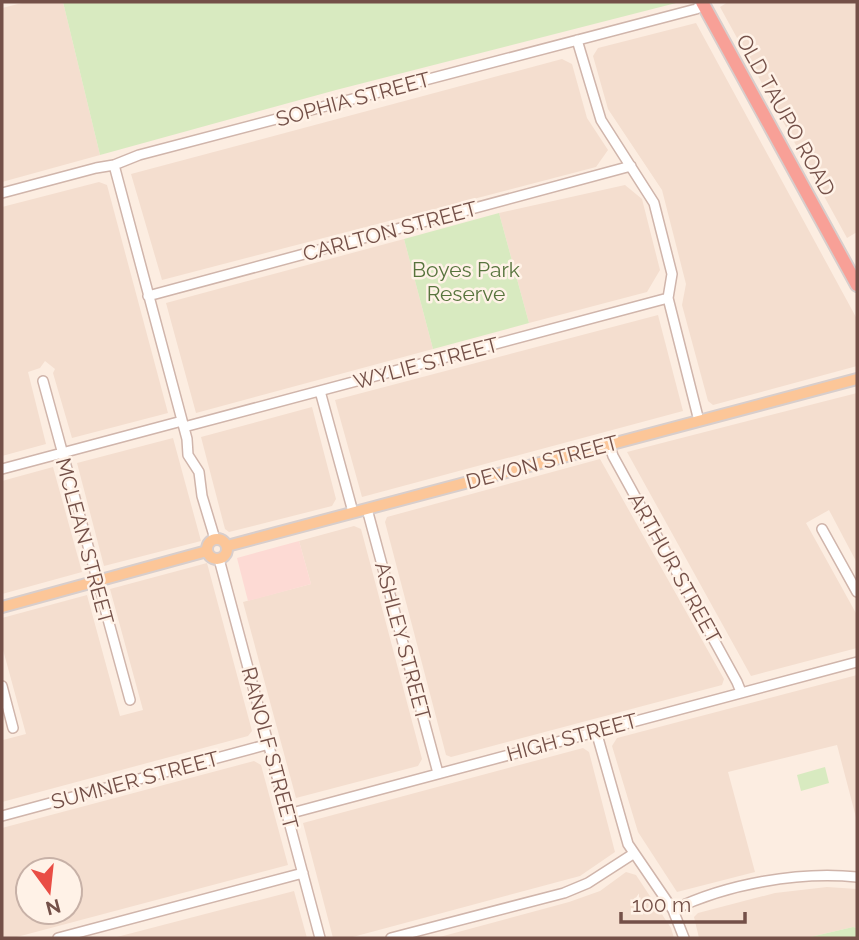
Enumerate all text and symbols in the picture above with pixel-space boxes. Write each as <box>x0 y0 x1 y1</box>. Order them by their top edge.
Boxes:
street label: OLD TAUPO ROAD <box>731 30 841 200</box>
street label: SOPHIA STREET <box>273 66 433 132</box>
street label: CARLTON STREET <box>300 196 480 266</box>
park label: Boyes Park Reserve <box>412 257 520 306</box>
street label: WYLIE STREET <box>351 332 501 394</box>
street label: DEVON STREET <box>463 430 621 494</box>
street label: MCLEAN STREET <box>51 455 119 627</box>
street label: ARTHUR STREET <box>623 488 727 648</box>
street label: ASHLEY STREET <box>370 559 436 723</box>
street label: RANOLF STREET <box>236 664 304 832</box>
street label: HIGH STREET <box>504 708 640 766</box>
street label: SUMNER STREET <box>48 746 222 814</box>
north arrow <box>14 856 84 926</box>
scale bar <box>621 880 745 924</box>
text: 100 m <box>632 892 691 917</box>
text: N <box>44 895 63 920</box>

